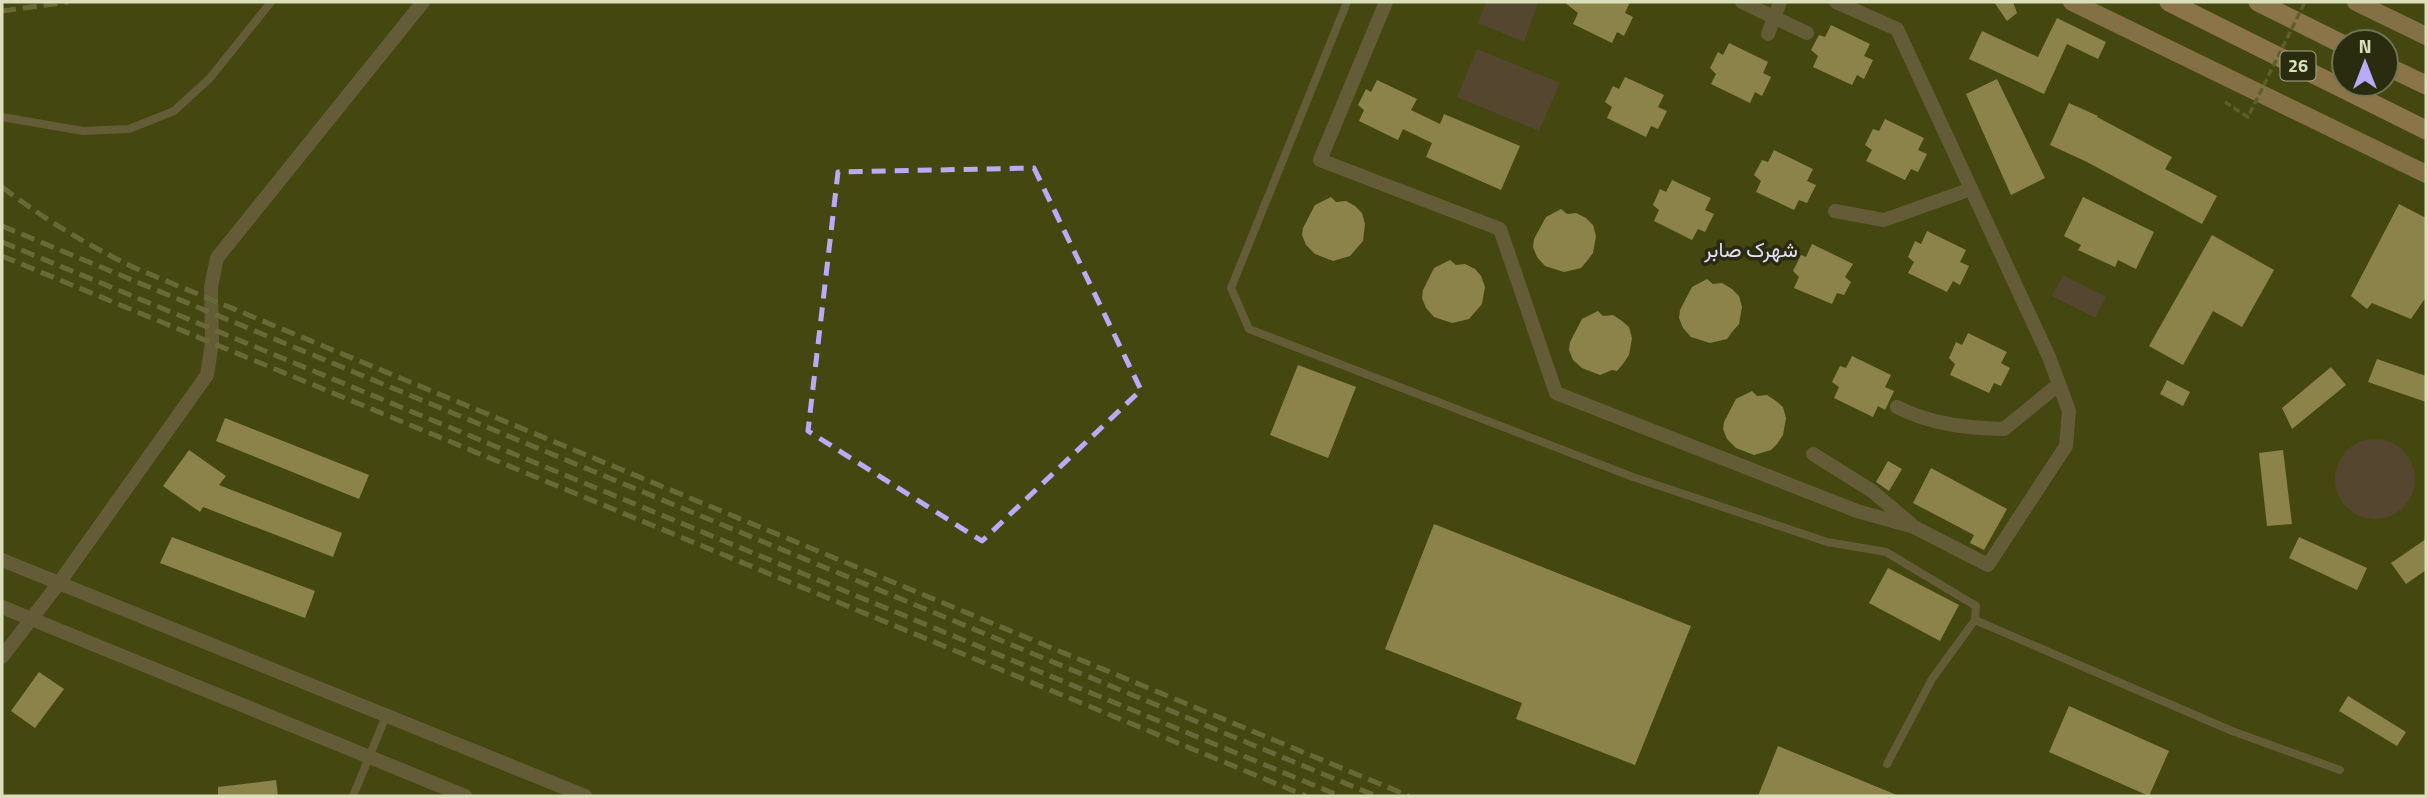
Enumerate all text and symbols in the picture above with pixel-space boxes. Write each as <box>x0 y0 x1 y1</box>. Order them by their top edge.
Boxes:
north arrow <box>2330 28 2400 98</box>
text: N <box>2358 31 2372 60</box>
road number: 26 <box>2280 52 2316 80</box>
district label: شهرک صابر <box>1703 233 1798 265</box>

